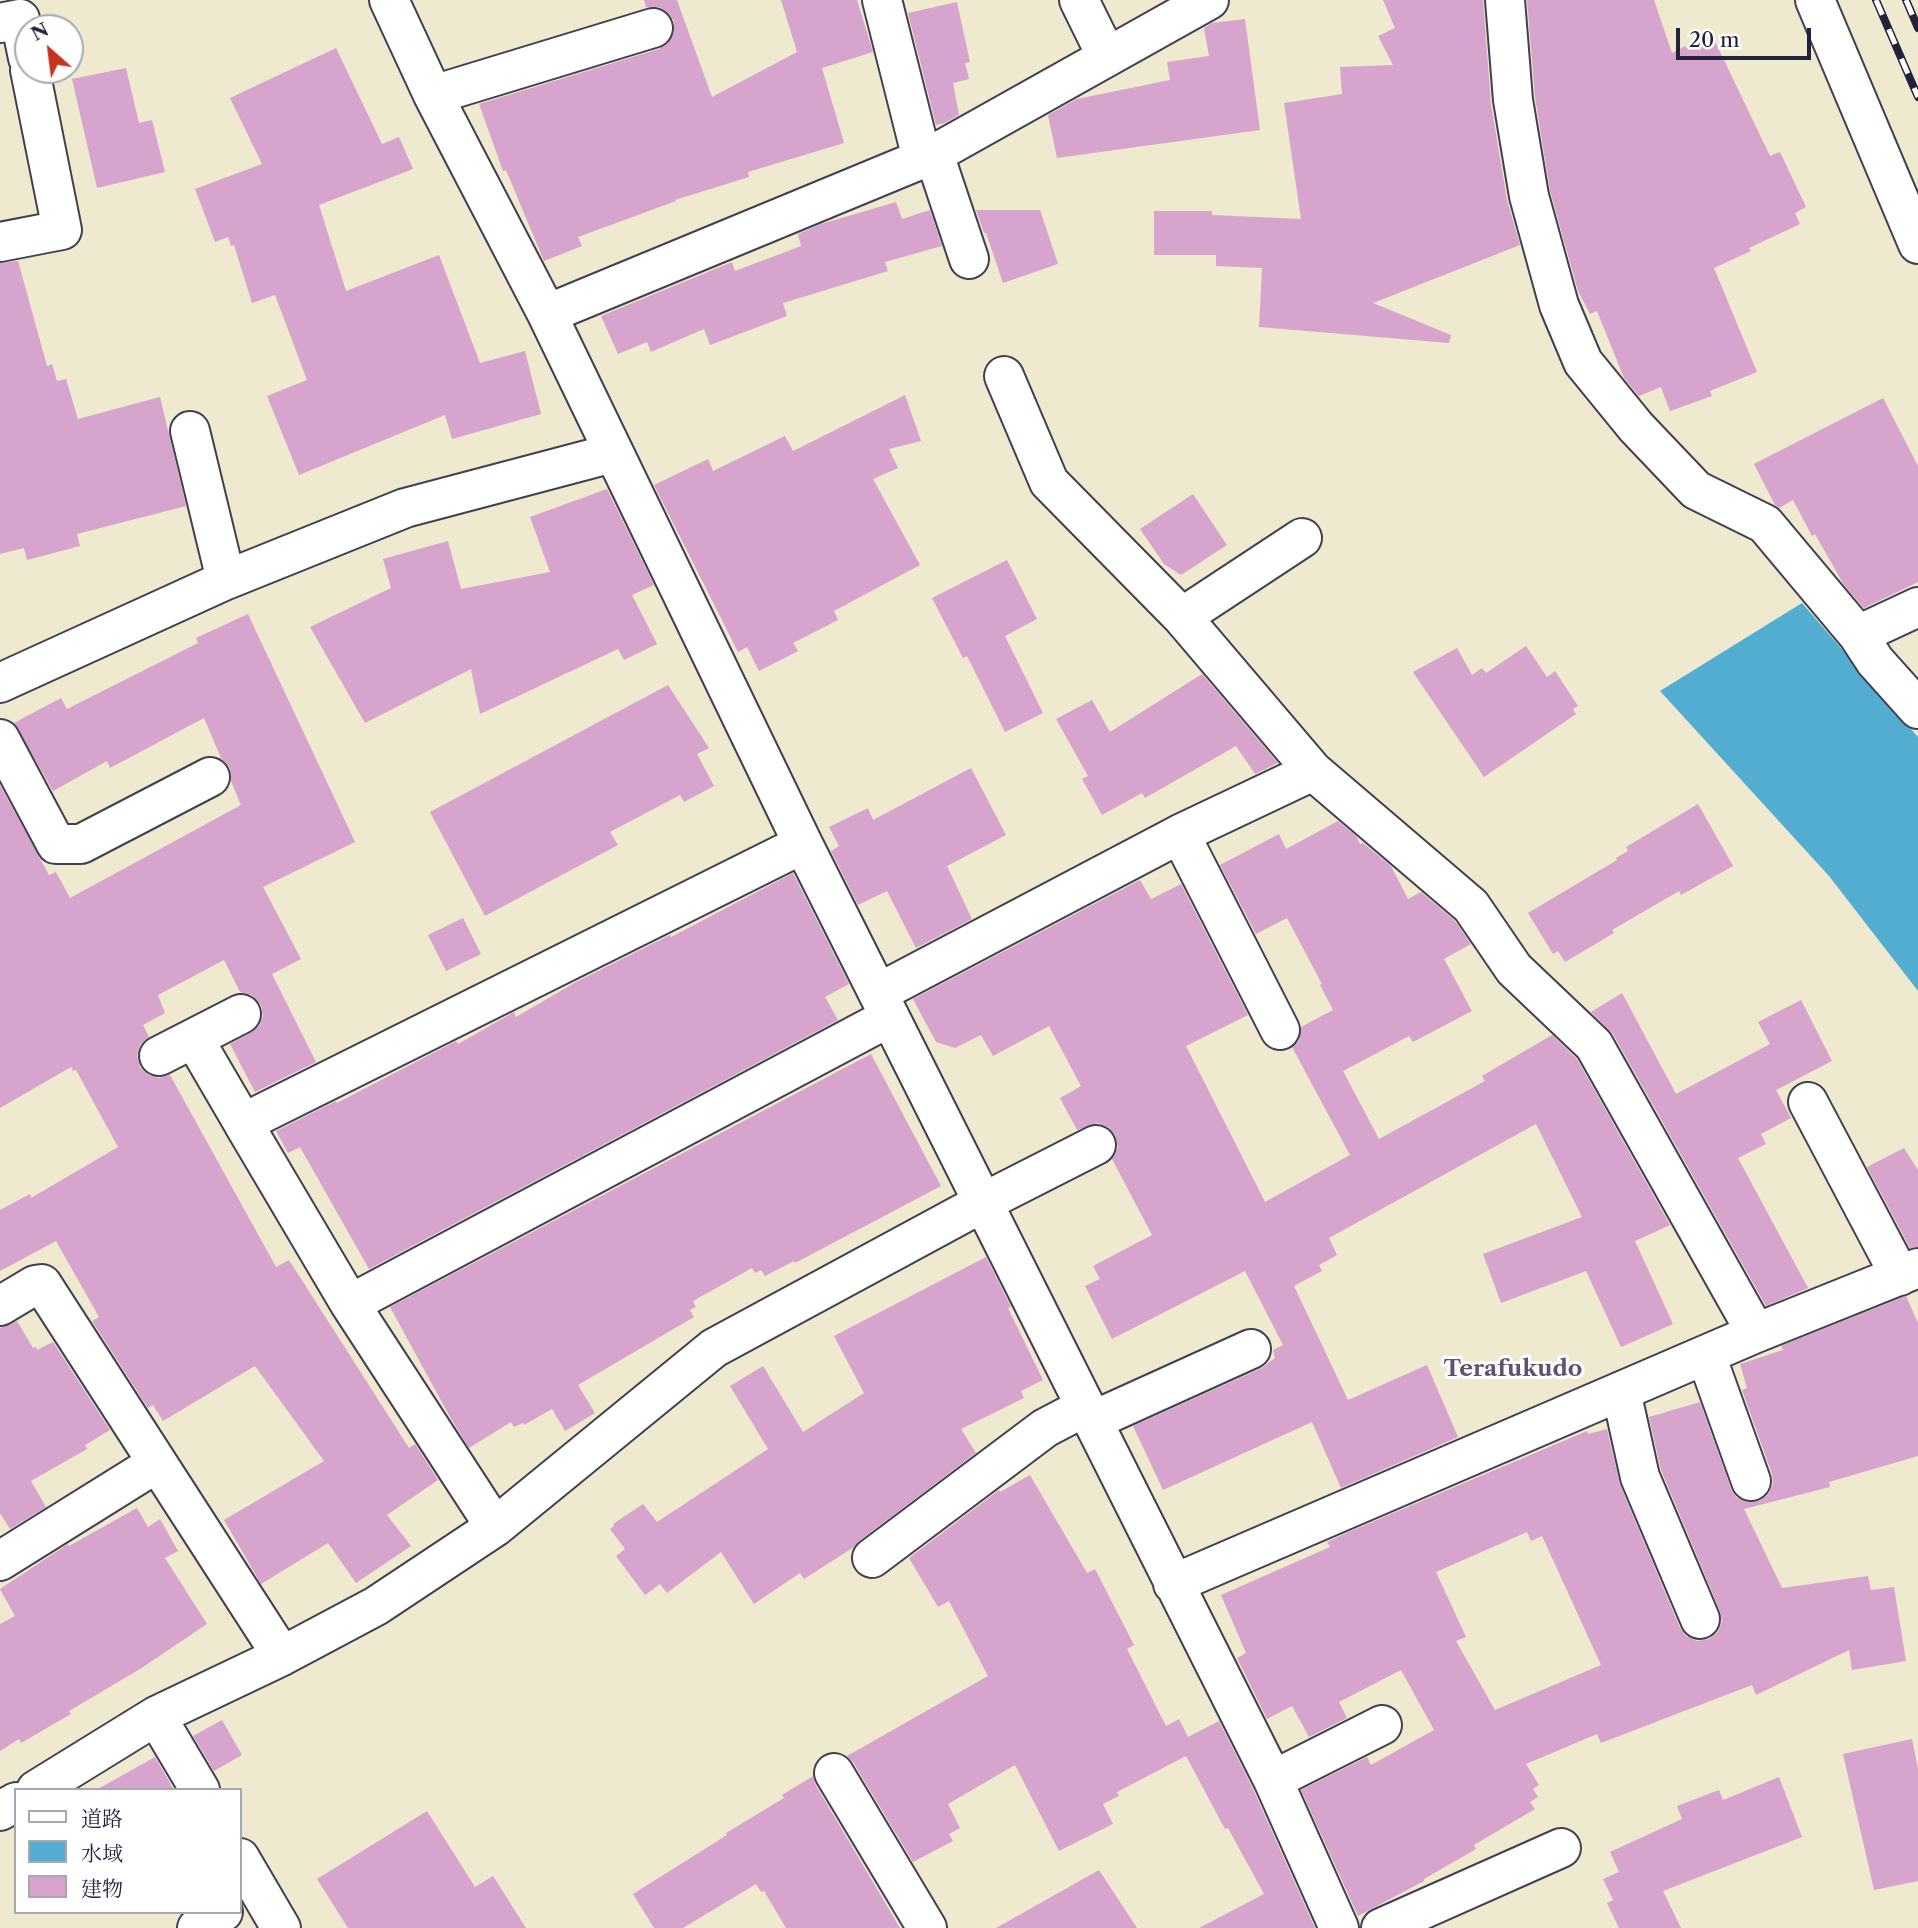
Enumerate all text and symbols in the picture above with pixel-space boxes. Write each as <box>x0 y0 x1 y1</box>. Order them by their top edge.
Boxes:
north arrow <box>14 14 84 84</box>
scale bar <box>1680 14 1815 58</box>
text: N <box>27 18 53 46</box>
text: 20 m <box>1689 27 1740 52</box>
district label: Terafukudo <box>1444 1355 1582 1383</box>
legend <box>14 1788 242 1914</box>
text: 道路 <box>81 1806 123 1831</box>
text: 水域 <box>81 1841 123 1866</box>
text: 建物 <box>81 1876 123 1901</box>

